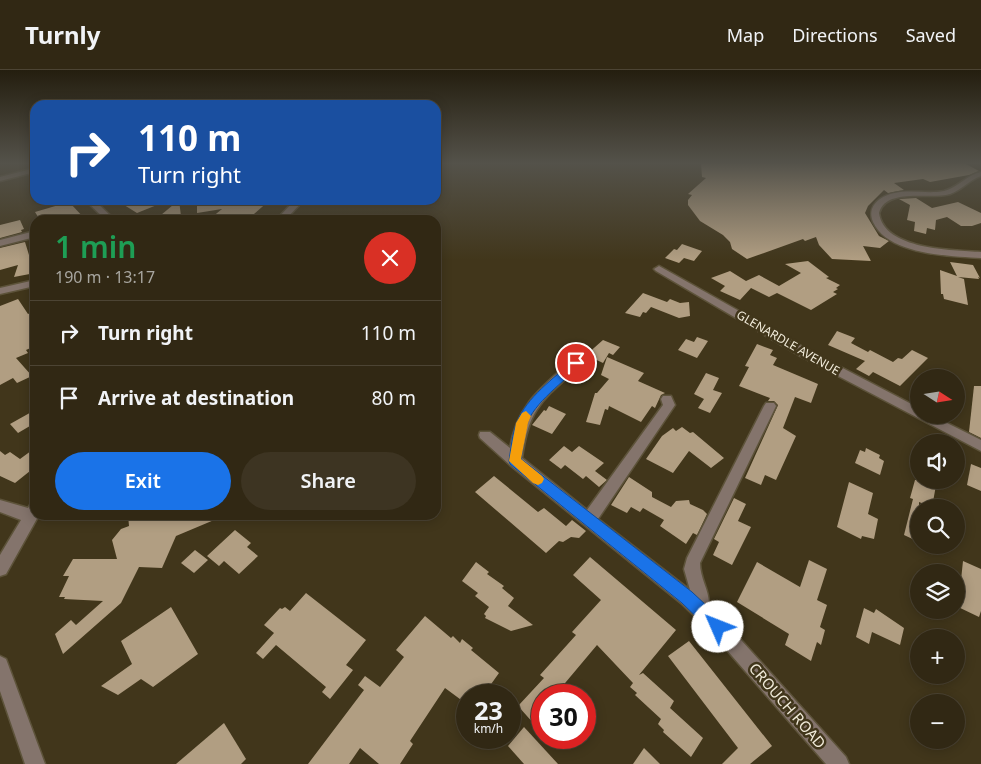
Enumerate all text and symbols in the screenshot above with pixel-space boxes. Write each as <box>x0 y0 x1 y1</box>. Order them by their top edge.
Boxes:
text: Turnly <box>25 18 100 51</box>
text: Map <box>727 23 764 47</box>
text: Directions <box>792 23 878 47</box>
text: Saved <box>906 23 956 47</box>
text: 110 m <box>138 114 241 161</box>
icon: right <box>55 120 120 185</box>
text: Turn right <box>138 159 241 189</box>
text: 1 min <box>55 226 136 267</box>
button: close <box>364 232 416 284</box>
text: 190 m · 13:17 <box>55 266 155 288</box>
street label: GLENARDLE AVENUE <box>734 306 843 379</box>
icon: right <box>55 319 83 347</box>
text: Turn right <box>98 320 193 346</box>
text: 110 m <box>361 320 416 346</box>
pin <box>555 342 597 384</box>
icon: arrive <box>562 349 590 377</box>
north arrow <box>910 369 965 424</box>
map controls <box>910 369 965 749</box>
icon: arrive <box>55 384 83 412</box>
text: Arrive at destination <box>98 385 294 411</box>
text: 80 m <box>372 385 416 411</box>
button: sound <box>910 434 965 489</box>
button: Exit <box>55 452 231 510</box>
button: Share <box>241 452 416 510</box>
button: search <box>910 499 965 554</box>
button: layers <box>910 564 965 619</box>
position arrow <box>691 600 743 652</box>
button: + <box>910 629 965 684</box>
street label: CROUCH ROAD <box>745 658 831 752</box>
speed limit sign: 30 <box>531 684 596 749</box>
text: 23 <box>474 693 503 727</box>
button: − <box>910 694 965 749</box>
text: km/h <box>474 720 503 737</box>

